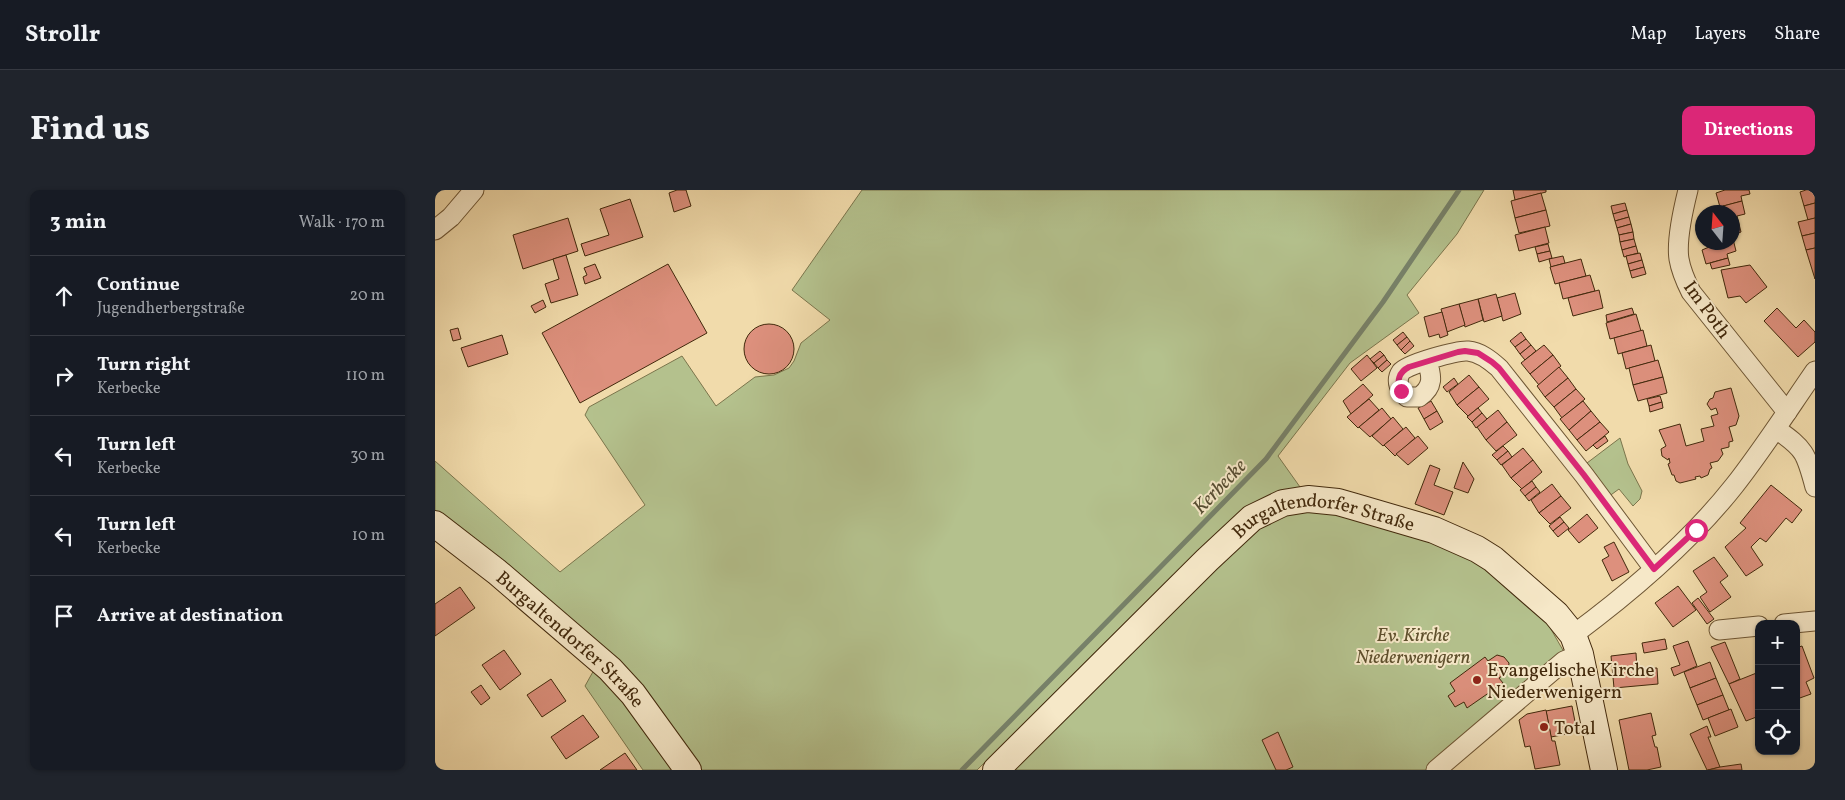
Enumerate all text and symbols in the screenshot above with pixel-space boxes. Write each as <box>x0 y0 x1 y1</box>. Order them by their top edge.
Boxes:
text: Strollr <box>25 18 100 52</box>
text: Map <box>1630 22 1666 47</box>
text: Layers <box>1694 22 1746 47</box>
text: Share <box>1774 22 1820 47</box>
text: Find us <box>30 106 150 154</box>
button: Directions <box>1682 106 1815 155</box>
north arrow <box>1695 205 1740 250</box>
text: 3 min <box>50 208 106 237</box>
text: Walk · 170 m <box>299 212 385 234</box>
text: Continue <box>97 272 180 298</box>
street label: Im Poth <box>1676 276 1736 345</box>
icon: ahead <box>50 282 78 310</box>
text: 20 m <box>350 285 385 307</box>
text: Jugendherbergstraße <box>97 298 245 320</box>
text: Turn right <box>97 352 190 378</box>
icon: right <box>50 362 78 390</box>
text: 110 m <box>346 365 385 387</box>
text: Kerbecke <box>97 378 161 400</box>
route end <box>1390 380 1413 403</box>
text: Turn left <box>97 432 176 458</box>
icon: left <box>50 442 78 470</box>
text: 30 m <box>350 445 385 467</box>
water label: Kerbecke <box>1187 453 1254 521</box>
text: Kerbecke <box>97 458 161 480</box>
street label: Burgaltendorfer Straße <box>1227 488 1417 545</box>
text: Turn left <box>97 512 176 538</box>
route start <box>1685 519 1708 542</box>
icon: left <box>50 522 78 550</box>
text: 10 m <box>352 525 385 547</box>
text: Kerbecke <box>97 538 161 560</box>
street label: Burgaltendorfer Straße <box>489 566 650 714</box>
icon: arrive <box>50 602 78 630</box>
text: Arrive at destination <box>97 603 283 629</box>
map controls <box>1755 620 1800 755</box>
button: + <box>1755 620 1800 665</box>
park label: Ev. Kirche Niederwenigern <box>1356 623 1470 671</box>
place label: Evangelische Kirche Niederwenigern <box>1487 658 1655 706</box>
button: − <box>1755 665 1800 710</box>
marker: Evangelische Kirche Niederwenigern <box>1471 674 1483 686</box>
button: locate <box>1755 710 1800 755</box>
place label: Total <box>1554 716 1596 742</box>
marker: Total <box>1538 721 1550 733</box>

